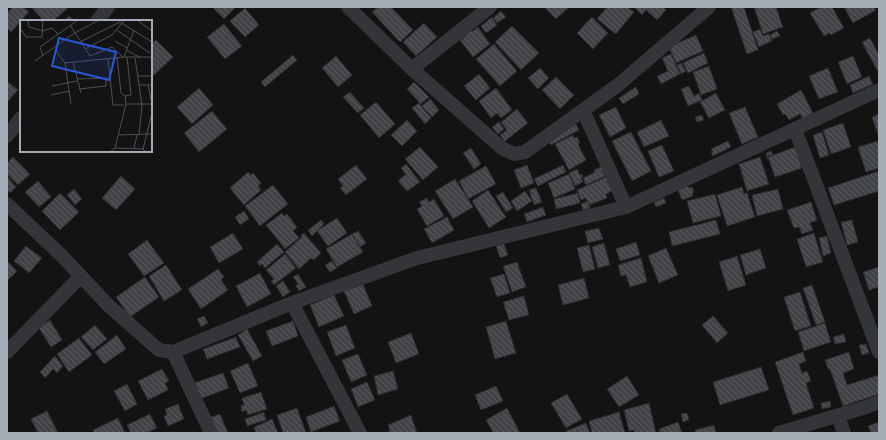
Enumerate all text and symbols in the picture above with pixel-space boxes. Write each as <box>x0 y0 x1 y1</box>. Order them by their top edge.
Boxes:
inset map <box>20 20 152 152</box>

